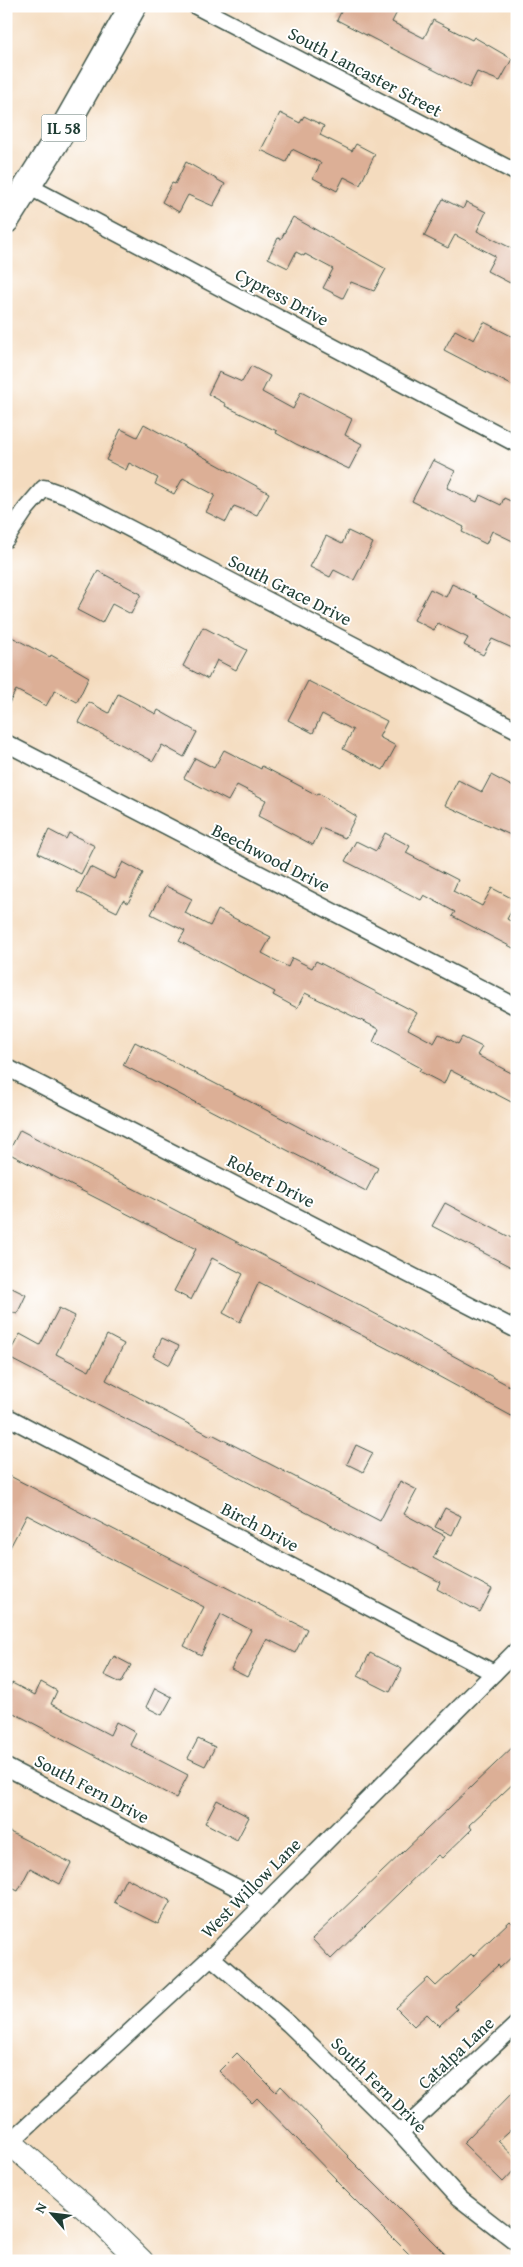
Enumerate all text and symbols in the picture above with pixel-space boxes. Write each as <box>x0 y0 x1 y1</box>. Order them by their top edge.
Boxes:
street label: South Lancaster Street <box>283 20 448 124</box>
road number: IL 58 <box>42 115 86 142</box>
street label: Cypress Drive <box>231 261 334 333</box>
street label: South Grace Drive <box>224 547 357 632</box>
street label: Beechwood Drive <box>207 816 335 899</box>
street label: Robert Drive <box>223 1147 320 1214</box>
street label: Birch Drive <box>217 1495 304 1558</box>
street label: South Fern Drive <box>30 1747 154 1830</box>
street label: West Willow Lane <box>194 1831 307 1944</box>
street label: Catalpa Lane <box>411 2010 500 2095</box>
street label: South Fern Drive <box>325 2030 434 2139</box>
north arrow <box>28 2190 78 2240</box>
text: N <box>29 2199 52 2217</box>

